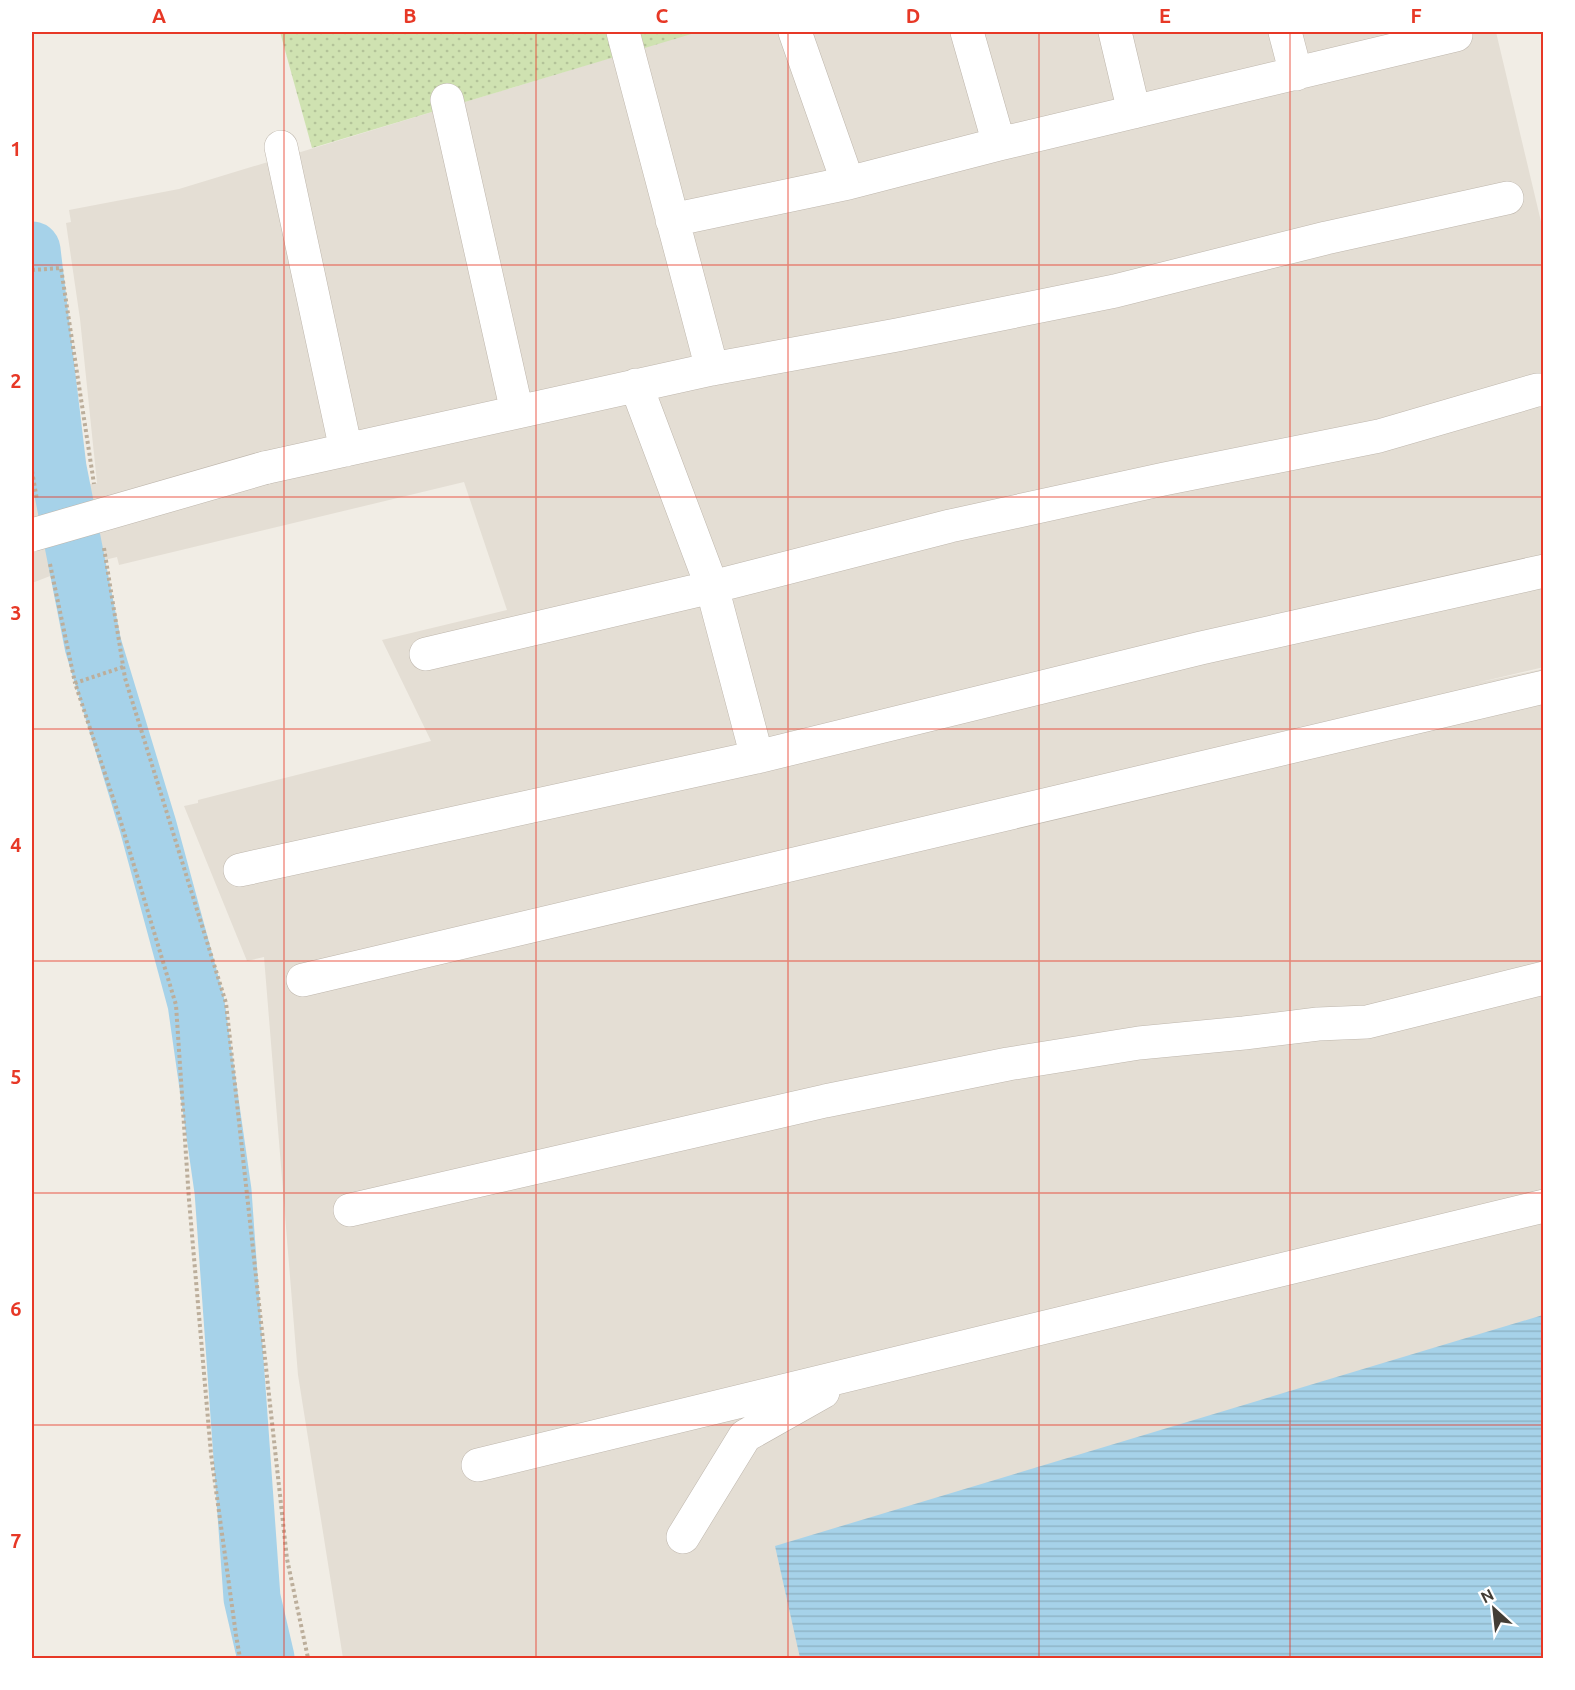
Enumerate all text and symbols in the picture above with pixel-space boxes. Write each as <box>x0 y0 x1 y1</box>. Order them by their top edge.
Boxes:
text: A <box>152 4 166 27</box>
text: B <box>403 4 417 27</box>
text: C <box>656 4 669 27</box>
text: D <box>906 4 920 27</box>
text: E <box>1159 4 1171 27</box>
text: F <box>1410 4 1422 27</box>
text: 1 <box>10 137 22 160</box>
text: 2 <box>10 369 22 392</box>
text: 3 <box>10 601 22 624</box>
text: 4 <box>10 833 22 856</box>
text: 5 <box>10 1065 22 1088</box>
text: 6 <box>10 1297 22 1320</box>
text: 7 <box>10 1529 22 1552</box>
north arrow <box>1464 1579 1524 1639</box>
text: N <box>1478 1585 1497 1606</box>

